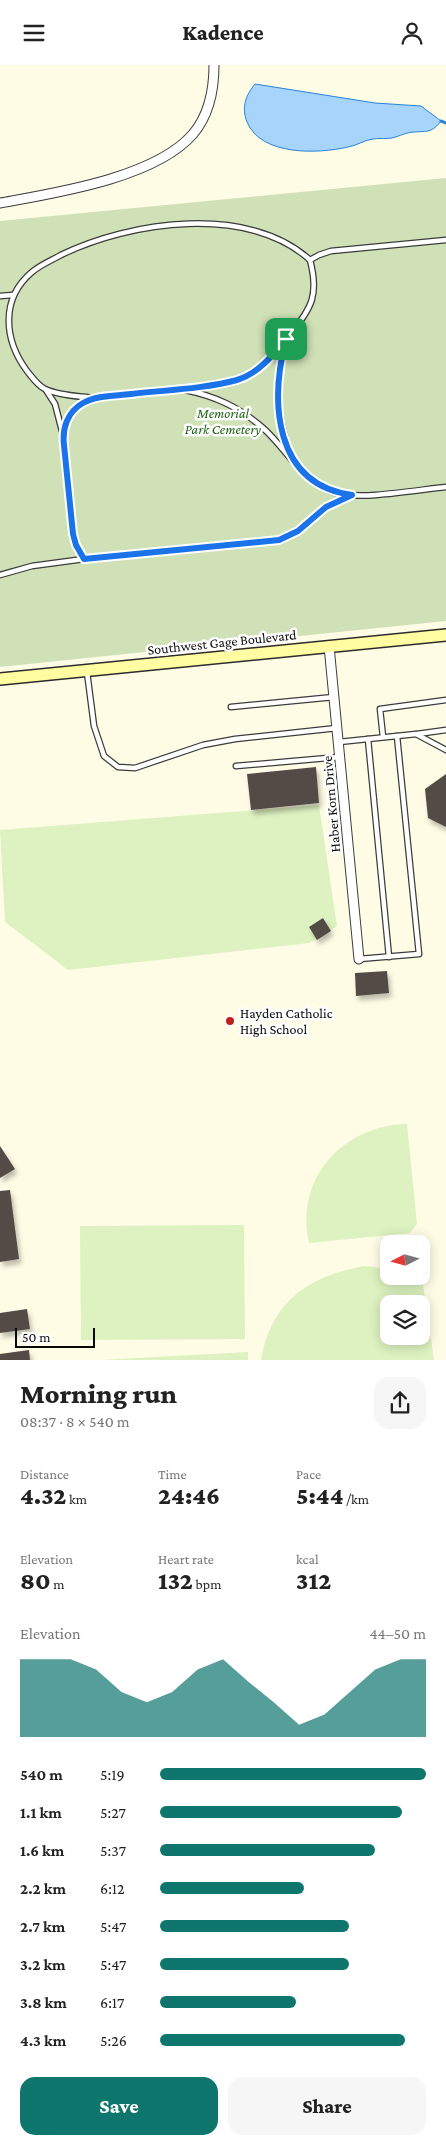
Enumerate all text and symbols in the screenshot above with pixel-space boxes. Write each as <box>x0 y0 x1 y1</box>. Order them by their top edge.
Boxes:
icon: menu <box>20 19 48 47</box>
icon: person <box>398 19 426 47</box>
text: Kadence <box>182 20 264 45</box>
pin <box>265 318 307 360</box>
icon: arrive <box>272 325 300 353</box>
park label: Memorial Park Cemetery <box>185 405 261 437</box>
street label: Southwest Gage Boulevard <box>147 626 298 658</box>
street label: Haber Korn Drive <box>319 755 343 853</box>
place label: Hayden Catholic High School <box>240 1005 333 1037</box>
marker: Hayden Catholic High School <box>224 1015 236 1027</box>
north arrow <box>380 1235 430 1285</box>
map controls <box>380 1235 430 1345</box>
button: layers <box>380 1295 430 1345</box>
scale bar <box>15 1325 95 1348</box>
text: 50 m <box>22 1329 50 1345</box>
button: share <box>374 1377 426 1429</box>
text: Morning run <box>20 1378 177 1409</box>
text: 08:37 · 8 × 540 m <box>20 1413 130 1430</box>
text: Distance <box>20 1466 69 1482</box>
text: Time <box>158 1466 187 1482</box>
text: Pace <box>296 1466 321 1482</box>
text: 4.32 <box>20 1482 66 1509</box>
text: 24:46 <box>158 1482 220 1509</box>
text: 5:44 <box>296 1482 343 1509</box>
text: km <box>66 1491 87 1507</box>
text: /km <box>343 1491 369 1507</box>
text: Elevation <box>20 1551 73 1567</box>
text: Heart rate <box>158 1551 214 1567</box>
text: kcal <box>296 1551 319 1567</box>
text: 80 <box>20 1567 51 1594</box>
text: 132 <box>158 1567 193 1594</box>
text: 312 <box>296 1567 331 1594</box>
text: m <box>51 1576 64 1592</box>
text: bpm <box>193 1576 221 1592</box>
text: Elevation <box>20 1625 81 1642</box>
text: 44–50 m <box>369 1625 426 1642</box>
text: 540 m <box>20 1766 63 1783</box>
text: 5:19 <box>100 1766 125 1783</box>
text: 1.1 km <box>20 1804 62 1821</box>
text: 5:27 <box>100 1804 126 1821</box>
text: 1.6 km <box>20 1842 64 1859</box>
text: 5:37 <box>100 1842 126 1859</box>
text: 2.2 km <box>20 1880 66 1897</box>
text: 6:12 <box>100 1880 125 1897</box>
text: 2.7 km <box>20 1918 65 1935</box>
text: 5:47 <box>100 1918 126 1935</box>
text: 3.2 km <box>20 1956 66 1973</box>
text: 5:47 <box>100 1956 126 1973</box>
text: 3.8 km <box>20 1994 67 2011</box>
text: 6:17 <box>100 1994 124 2011</box>
text: 4.3 km <box>20 2032 66 2049</box>
text: 5:26 <box>100 2032 127 2049</box>
button: Save <box>20 2077 218 2135</box>
button: Share <box>228 2077 426 2135</box>

